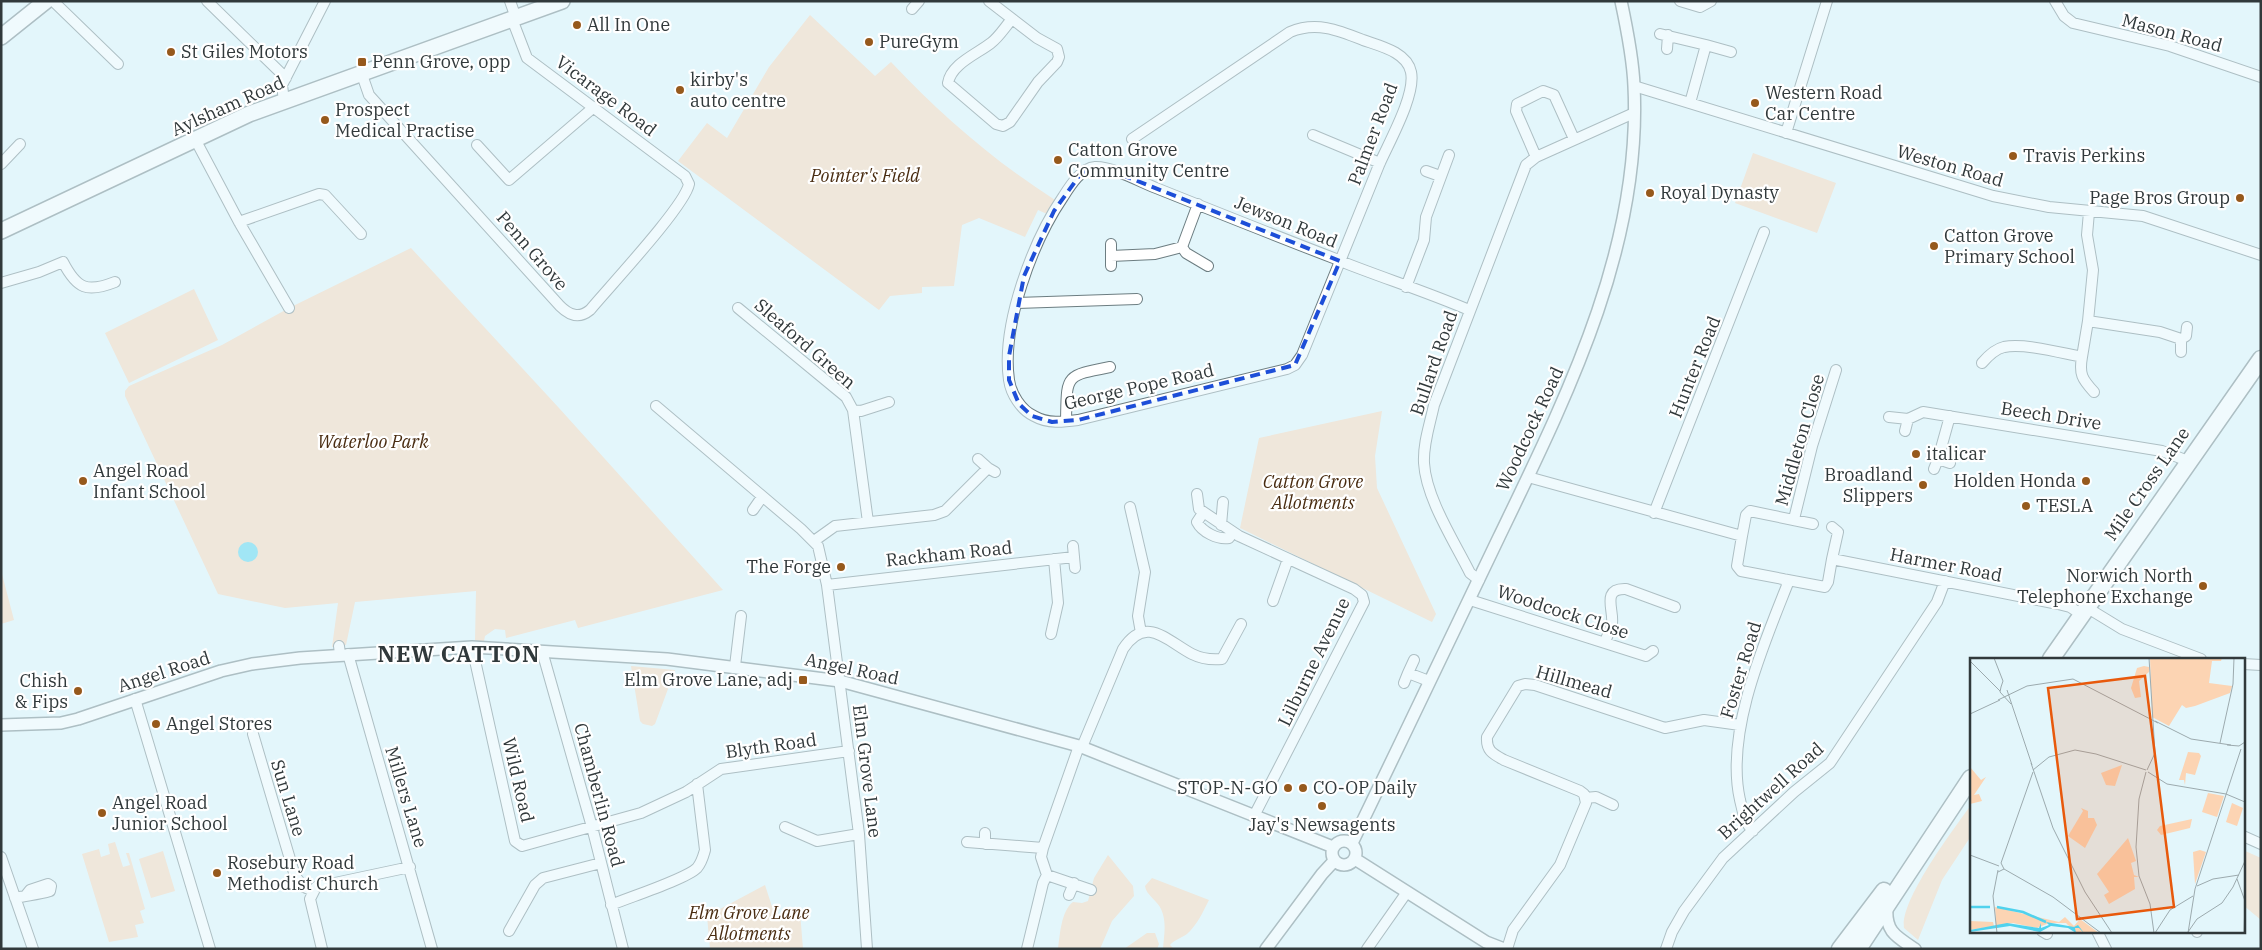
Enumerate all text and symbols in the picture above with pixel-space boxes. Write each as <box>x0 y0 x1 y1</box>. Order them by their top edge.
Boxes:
street label: Mason Road <box>2119 8 2225 57</box>
place label: All In One <box>587 13 670 36</box>
marker: All In One <box>571 19 583 31</box>
place label: PureGym <box>879 30 959 53</box>
marker: PureGym <box>863 36 875 48</box>
place label: St Giles Motors <box>181 40 308 63</box>
marker: St Giles Motors <box>165 46 177 58</box>
place label: Penn Grove, opp <box>372 50 511 73</box>
street label: Vicarage Road <box>551 50 661 141</box>
marker: Penn Grove, opp <box>356 56 368 68</box>
place label: kirby's auto centre <box>690 68 786 112</box>
street label: Aylsham Road <box>168 70 288 141</box>
street label: Palmer Road <box>1342 79 1403 188</box>
place label: Western Road Car Centre <box>1765 81 1883 125</box>
marker: kirby's auto centre <box>674 84 686 96</box>
marker: Western Road Car Centre <box>1749 97 1761 109</box>
place label: Prospect Medical Practise <box>335 98 474 142</box>
marker: Prospect Medical Practise <box>319 114 331 126</box>
place label: Catton Grove Community Centre <box>1068 138 1229 182</box>
street label: Weston Road <box>1894 139 2006 192</box>
place label: Travis Perkins <box>2023 144 2145 167</box>
marker: Travis Perkins <box>2007 150 2019 162</box>
marker: Catton Grove Community Centre <box>1052 154 1064 166</box>
park label: Pointer's Field <box>809 164 920 187</box>
place label: Royal Dynasty <box>1660 181 1779 204</box>
place label: Page Bros Group <box>2089 186 2230 209</box>
marker: Royal Dynasty <box>1644 187 1656 199</box>
street label: Jewson Road <box>1231 190 1341 253</box>
marker: Page Bros Group <box>2234 192 2246 204</box>
street label: Penn Grove <box>492 206 573 295</box>
place label: Catton Grove Primary School <box>1944 224 2075 268</box>
marker: Catton Grove Primary School <box>1928 240 1940 252</box>
street label: Sleaford Green <box>750 293 861 394</box>
street label: Bullard Road <box>1405 307 1462 418</box>
street label: Hunter Road <box>1664 312 1725 421</box>
street label: George Pope Road <box>1062 358 1216 415</box>
street label: Woodcock Road <box>1491 363 1568 495</box>
street label: Middleton Close <box>1770 371 1829 508</box>
street label: Beech Drive <box>1999 396 2103 435</box>
street label: Mile Cross Lane <box>2099 422 2194 545</box>
park label: Waterloo Park <box>317 430 429 453</box>
place label: italicar <box>1926 442 1986 465</box>
marker: italicar <box>1910 448 1922 460</box>
place label: Angel Road Infant School <box>93 459 206 503</box>
place label: Broadland Slippers <box>1824 463 1913 507</box>
place label: Holden Honda <box>1953 469 2076 492</box>
park label: Catton Grove Allotments <box>1263 470 1363 514</box>
marker: Angel Road Infant School <box>77 475 89 487</box>
marker: Holden Honda <box>2080 475 2092 487</box>
marker: Broadland Slippers <box>1917 479 1929 491</box>
place label: TESLA <box>2036 494 2094 517</box>
marker: TESLA <box>2020 500 2032 512</box>
street label: Rackham Road <box>885 535 1013 572</box>
street label: Harmer Road <box>1888 542 2004 587</box>
place label: The Forge <box>746 555 831 578</box>
marker: The Forge <box>835 561 847 573</box>
place label: Norwich North Telephone Exchange <box>2017 564 2193 608</box>
street label: Woodcock Close <box>1494 579 1632 644</box>
marker: Norwich North Telephone Exchange <box>2197 580 2209 592</box>
street label: Lilburne Avenue <box>1272 594 1355 730</box>
street label: Foster Road <box>1715 618 1766 721</box>
district label: NEW CATTON <box>378 639 540 668</box>
street label: Angel Road <box>115 646 213 697</box>
street label: Angel Road <box>803 647 901 690</box>
inset map <box>1970 658 2244 932</box>
street label: Hillmead <box>1533 660 1615 703</box>
place label: Elm Grove Lane, adj <box>624 668 793 691</box>
place label: Chish & Fips <box>15 669 68 713</box>
marker: Elm Grove Lane, adj <box>797 674 809 686</box>
marker: Chish & Fips <box>72 685 84 697</box>
street label: Elm Grove Lane <box>848 703 887 839</box>
place label: Angel Stores <box>166 712 272 735</box>
marker: Angel Stores <box>150 718 162 730</box>
street label: Chamberlin Road <box>569 720 630 869</box>
street label: Blyth Road <box>724 728 818 763</box>
street label: Wild Road <box>498 735 539 825</box>
street label: Brightwell Road <box>1713 737 1828 844</box>
street label: Millers Lane <box>380 744 433 850</box>
street label: Sun Lane <box>266 757 311 839</box>
place label: STOP-N-GO <box>1177 776 1278 799</box>
place label: CO-OP Daily <box>1313 776 1417 799</box>
marker: STOP-N-GO <box>1282 782 1294 794</box>
marker: CO-OP Daily <box>1297 782 1309 794</box>
place label: Angel Road Junior School <box>112 791 228 835</box>
marker: Jay's Newsagents <box>1316 800 1328 812</box>
marker: Angel Road Junior School <box>96 807 108 819</box>
place label: Jay's Newsagents <box>1248 813 1396 836</box>
place label: Rosebury Road Methodist Church <box>227 851 379 895</box>
marker: Rosebury Road Methodist Church <box>211 867 223 879</box>
park label: Elm Grove Lane Allotments <box>687 901 810 945</box>

